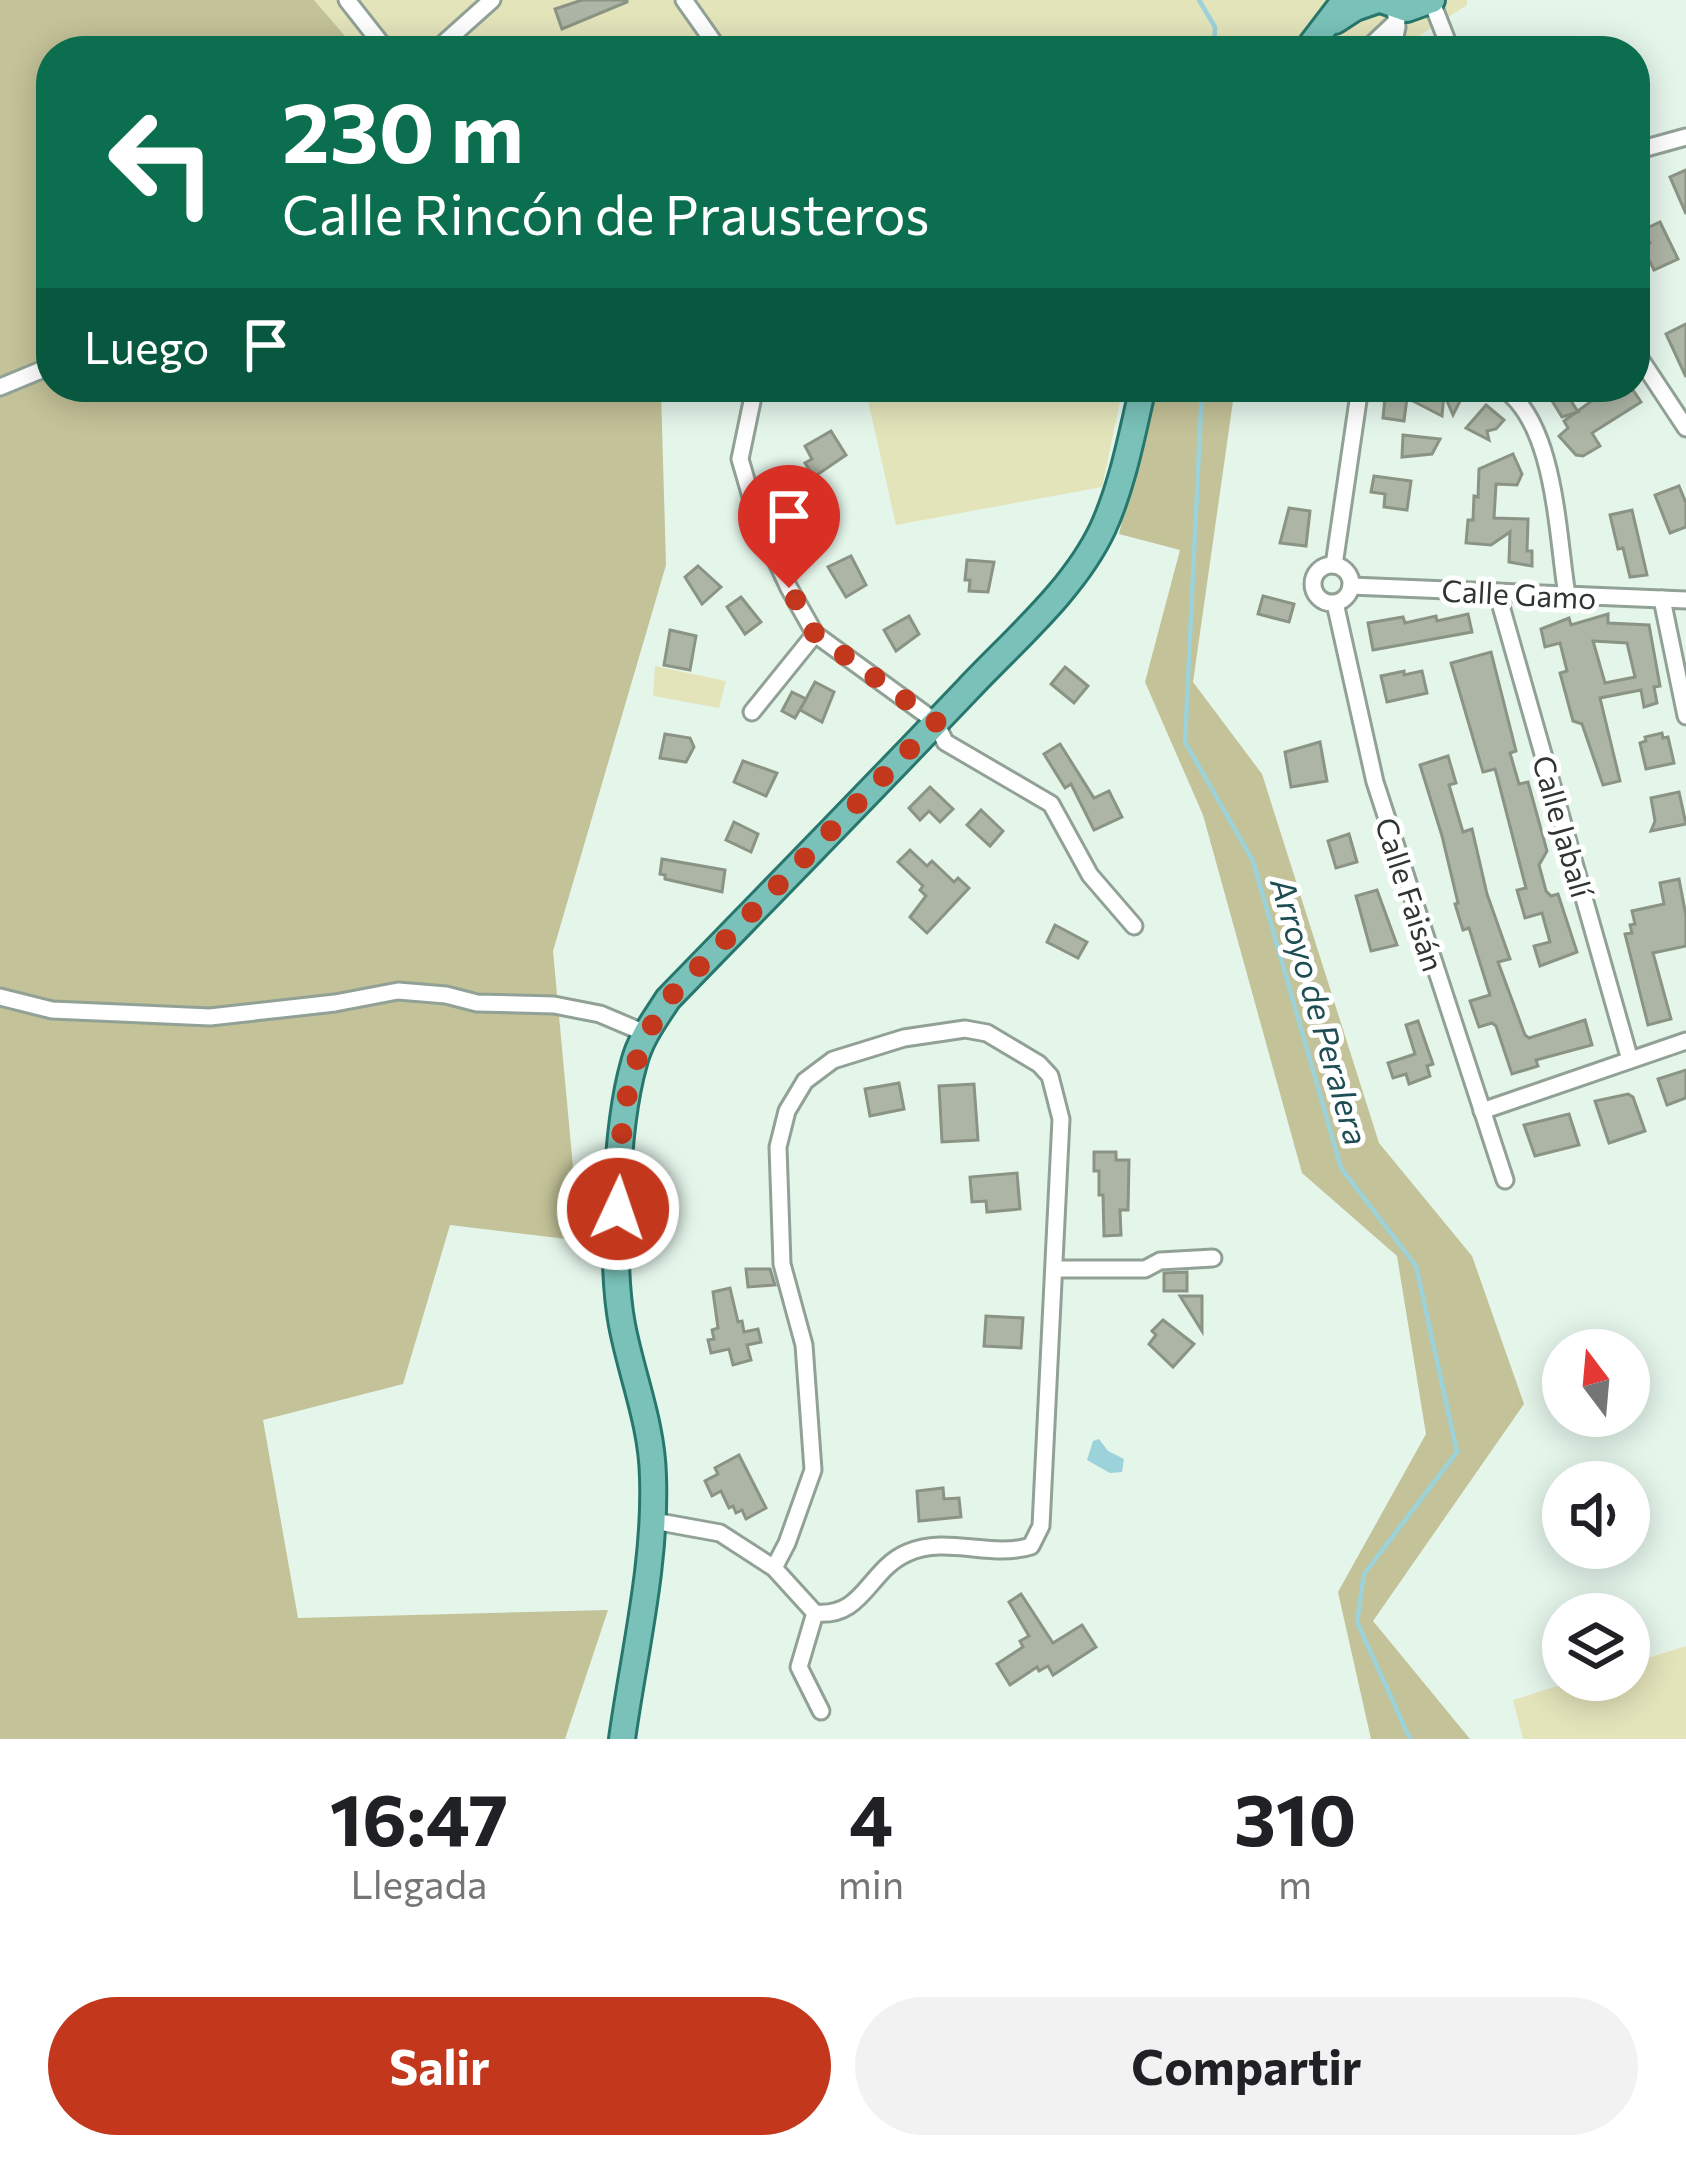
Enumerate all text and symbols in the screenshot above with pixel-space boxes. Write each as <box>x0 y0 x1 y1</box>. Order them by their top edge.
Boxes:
text: 230 m <box>282 78 524 180</box>
icon: left <box>84 84 240 240</box>
text: Calle Rincón de Prausteros <box>282 180 930 246</box>
icon: arrive <box>233 312 299 378</box>
text: Luego <box>84 318 209 373</box>
pin <box>738 465 840 588</box>
icon: arrive <box>756 483 822 549</box>
street label: Calle Gamo <box>1441 570 1597 616</box>
street label: Calle Jabalí <box>1526 751 1602 903</box>
street label: Calle Faisán <box>1369 812 1453 976</box>
water label: Arroyo de Peralera <box>1263 872 1379 1149</box>
position arrow <box>555 1146 681 1272</box>
north arrow <box>1542 1329 1650 1437</box>
map controls <box>1542 1329 1650 1701</box>
button: sound <box>1542 1461 1650 1569</box>
button: layers <box>1542 1593 1650 1701</box>
text: 16:47 <box>330 1773 508 1861</box>
text: 4 <box>849 1773 893 1861</box>
text: 310 <box>1234 1773 1356 1861</box>
text: Llegada <box>350 1859 487 1907</box>
text: min <box>838 1859 904 1907</box>
text: m <box>1278 1859 1312 1907</box>
button: Salir <box>48 1997 831 2135</box>
button: Compartir <box>855 1997 1638 2135</box>

